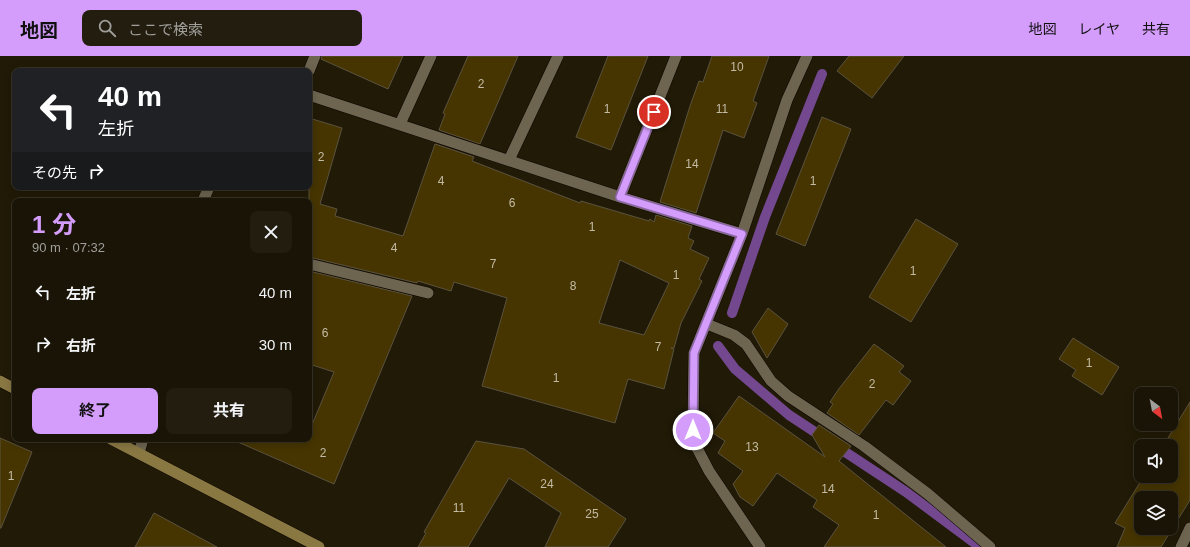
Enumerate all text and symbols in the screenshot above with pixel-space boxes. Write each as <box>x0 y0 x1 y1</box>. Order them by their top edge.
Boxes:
search box <box>82 10 362 46</box>
icon: search <box>96 17 118 39</box>
text: 地図 <box>20 20 58 41</box>
text: ここで検索 <box>128 21 203 38</box>
text: 地図 <box>1028 21 1056 37</box>
text: レイヤ <box>1078 21 1120 37</box>
text: 共有 <box>1142 21 1170 37</box>
house number: 10 <box>730 60 744 74</box>
house number: 2 <box>478 77 485 91</box>
text: 40 m <box>98 81 162 112</box>
icon: left <box>32 84 84 136</box>
pin <box>637 95 671 129</box>
icon: arrive <box>643 101 665 123</box>
house number: 1 <box>604 102 611 116</box>
house number: 11 <box>716 102 729 116</box>
text: 左折 <box>98 119 134 139</box>
house number: 2 <box>318 150 325 164</box>
house number: 14 <box>685 157 699 171</box>
icon: right <box>85 160 107 182</box>
text: その先 <box>32 164 77 181</box>
house number: 4 <box>438 174 445 188</box>
house number: 1 <box>810 174 817 188</box>
house number: 6 <box>509 196 516 210</box>
text: 1 分 <box>32 211 76 238</box>
button: close <box>250 211 292 253</box>
house number: 1 <box>589 220 596 234</box>
text: 90 m · 07:32 <box>32 240 105 255</box>
house number: 4 <box>391 241 398 255</box>
house number: 7 <box>490 257 497 271</box>
house number: 1 <box>910 264 917 278</box>
house number: 1 <box>673 268 680 282</box>
house number: 8 <box>570 279 577 293</box>
icon: left <box>32 281 54 303</box>
text: 40 m <box>259 284 292 301</box>
text: 左折 <box>66 285 96 302</box>
house number: 6 <box>322 326 329 340</box>
icon: right <box>32 333 54 355</box>
text: 30 m <box>259 336 292 353</box>
text: 右折 <box>66 337 96 354</box>
house number: 7 <box>655 340 662 354</box>
house number: 1 <box>1086 356 1093 370</box>
house number: 1 <box>553 371 560 385</box>
house number: 2 <box>869 377 876 391</box>
north arrow <box>1134 387 1178 431</box>
map controls <box>1134 387 1178 535</box>
button: 終了 <box>32 388 158 434</box>
button: 共有 <box>166 388 292 434</box>
position arrow <box>672 409 714 451</box>
button: sound <box>1134 439 1178 483</box>
house number: 13 <box>745 440 759 454</box>
house number: 2 <box>320 446 327 460</box>
house number: 1 <box>8 469 15 483</box>
house number: 24 <box>540 477 554 491</box>
house number: 14 <box>821 482 835 496</box>
button: layers <box>1134 491 1178 535</box>
house number: 11 <box>453 501 466 515</box>
house number: 25 <box>585 507 599 521</box>
house number: 1 <box>873 508 880 522</box>

